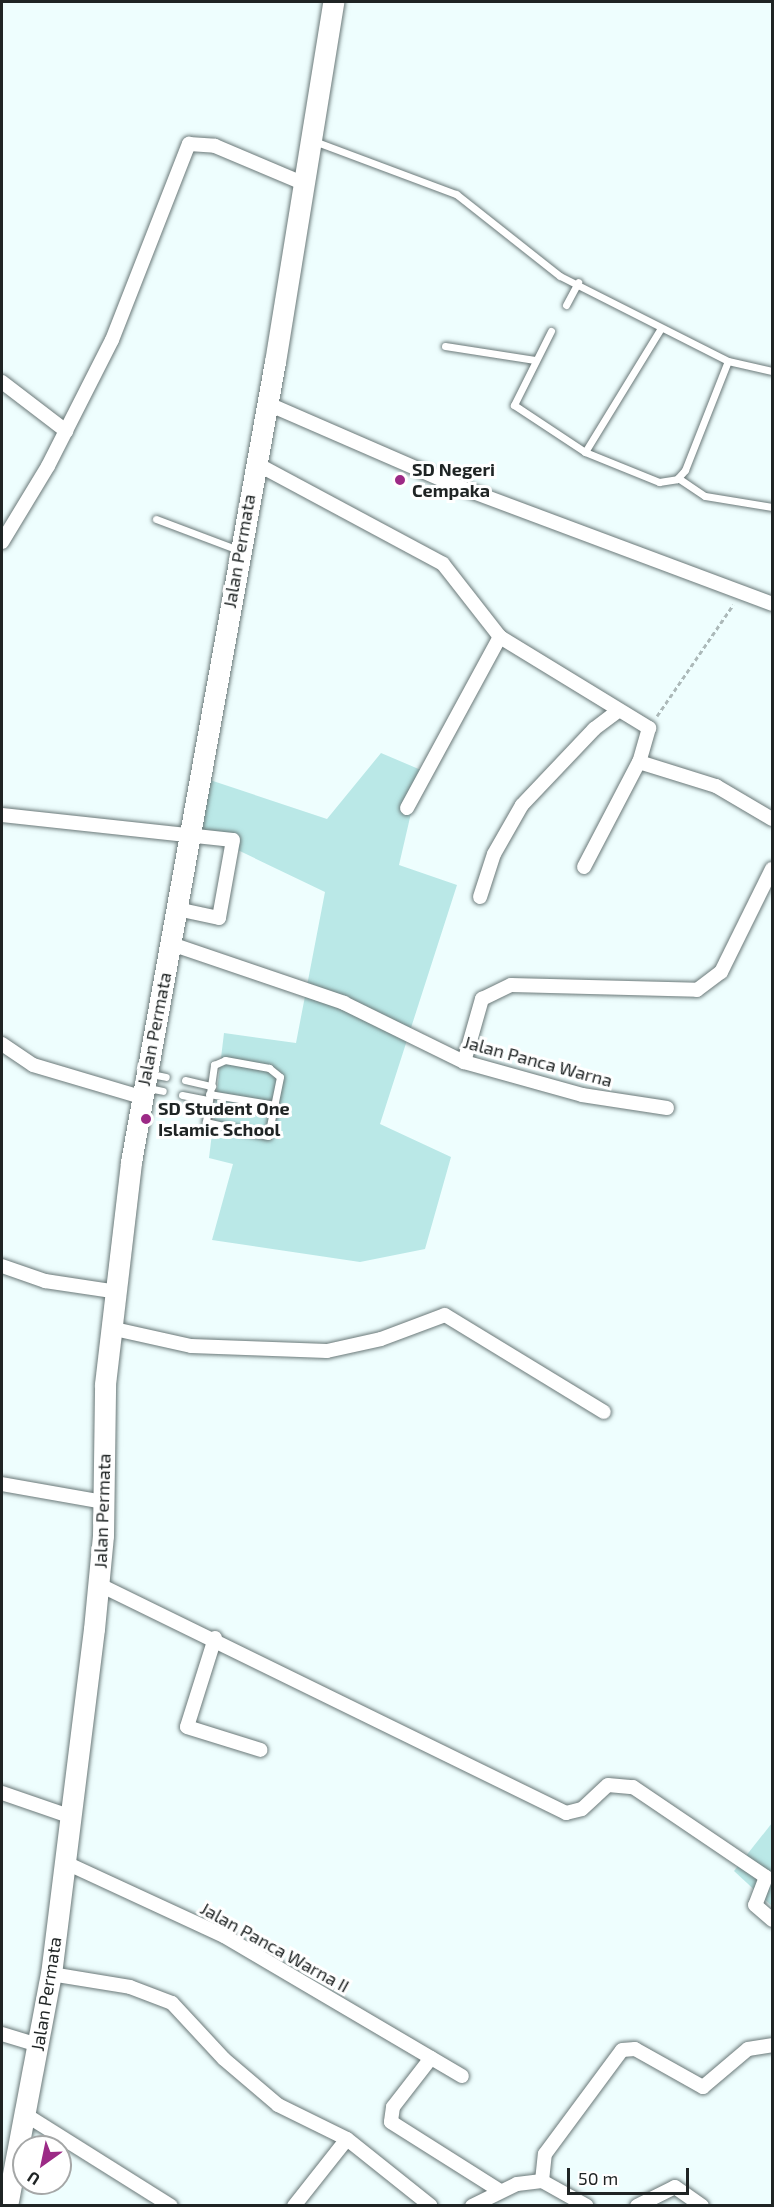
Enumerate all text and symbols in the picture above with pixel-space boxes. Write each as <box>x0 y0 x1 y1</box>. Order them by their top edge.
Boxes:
place label: SD Negeri Cempaka <box>412 459 495 502</box>
marker: SD Negeri Cempaka <box>393 473 407 487</box>
street label: Jalan Permata <box>218 492 260 610</box>
street label: Jalan Permata <box>132 970 176 1088</box>
street label: Jalan Panca Warna <box>461 1031 615 1091</box>
place label: SD Student One Islamic School <box>158 1098 290 1140</box>
marker: SD Student One Islamic School <box>139 1112 153 1126</box>
street label: Jalan Permata <box>89 1453 115 1569</box>
street label: Jalan Panca Warna II <box>197 1897 353 1997</box>
street label: Jalan Permata <box>26 1935 66 2053</box>
north arrow <box>12 2135 72 2195</box>
scale bar <box>570 2156 692 2194</box>
text: 50 m <box>578 2167 618 2189</box>
text: U <box>23 2168 43 2190</box>

